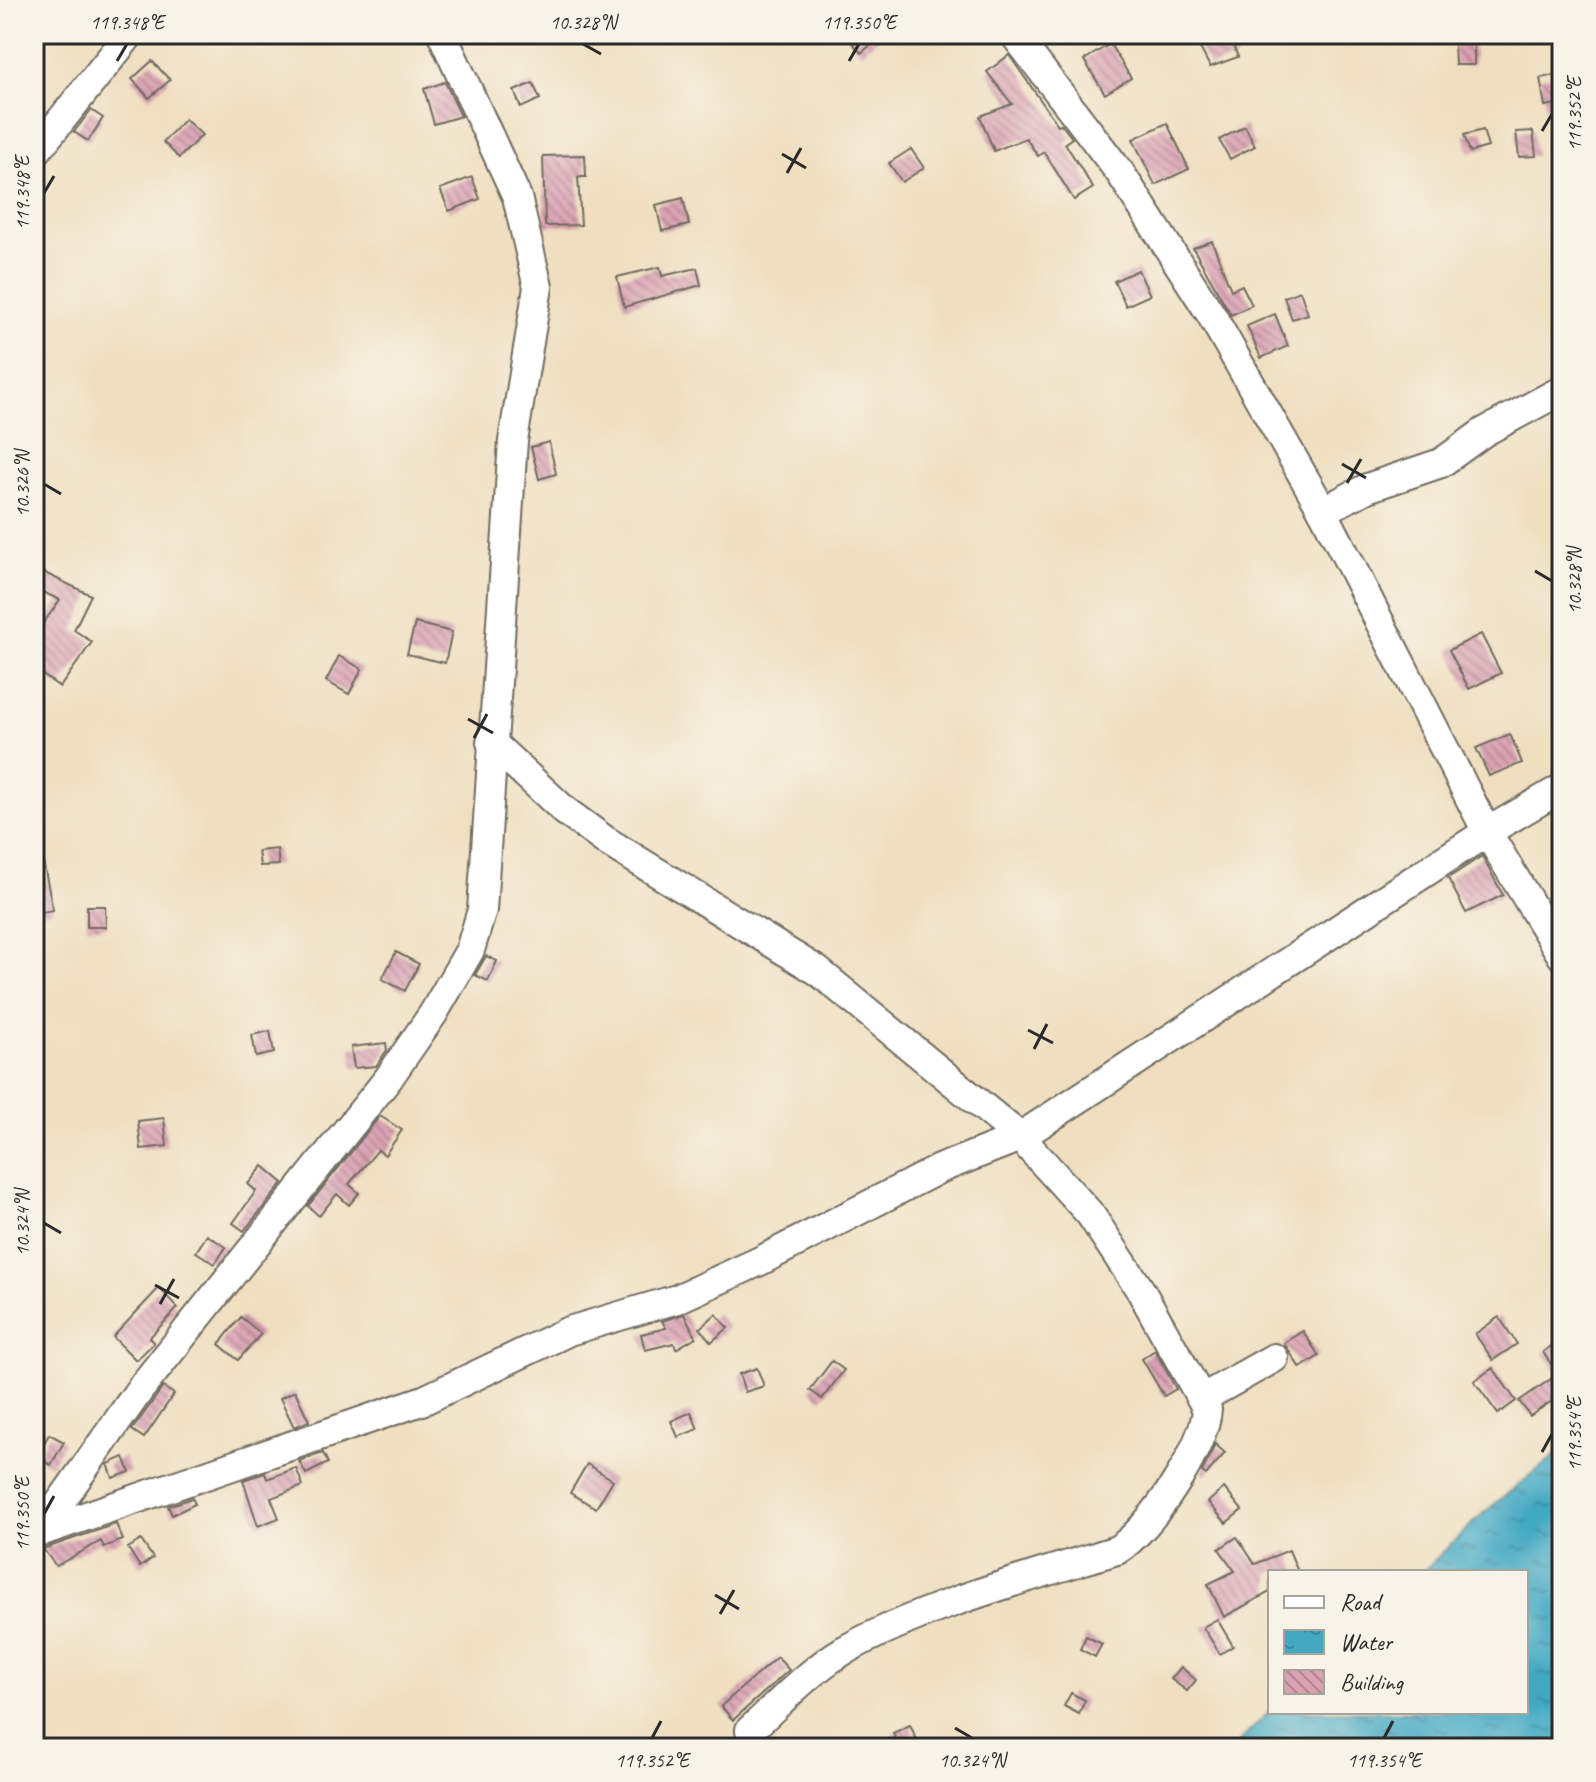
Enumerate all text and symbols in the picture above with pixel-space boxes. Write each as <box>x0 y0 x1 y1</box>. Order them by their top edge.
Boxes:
text: 119.348°E <box>90 10 167 35</box>
text: 10.328°N <box>550 10 619 35</box>
text: 119.350°E <box>822 10 899 35</box>
text: 119.352°E <box>1562 74 1587 151</box>
text: 119.348°E <box>10 153 35 230</box>
text: 10.326°N <box>10 448 35 517</box>
text: 10.328°N <box>1562 545 1587 614</box>
text: 10.324°N <box>10 1187 35 1256</box>
text: 119.354°E <box>1562 1394 1587 1471</box>
text: 119.350°E <box>10 1474 35 1551</box>
legend <box>1268 1570 1528 1714</box>
text: Road <box>1340 1587 1384 1617</box>
text: Water <box>1340 1627 1395 1657</box>
text: Building <box>1340 1667 1405 1697</box>
text: 119.352°E <box>615 1748 692 1773</box>
text: 10.324°N <box>939 1748 1008 1773</box>
text: 119.354°E <box>1347 1748 1424 1773</box>

